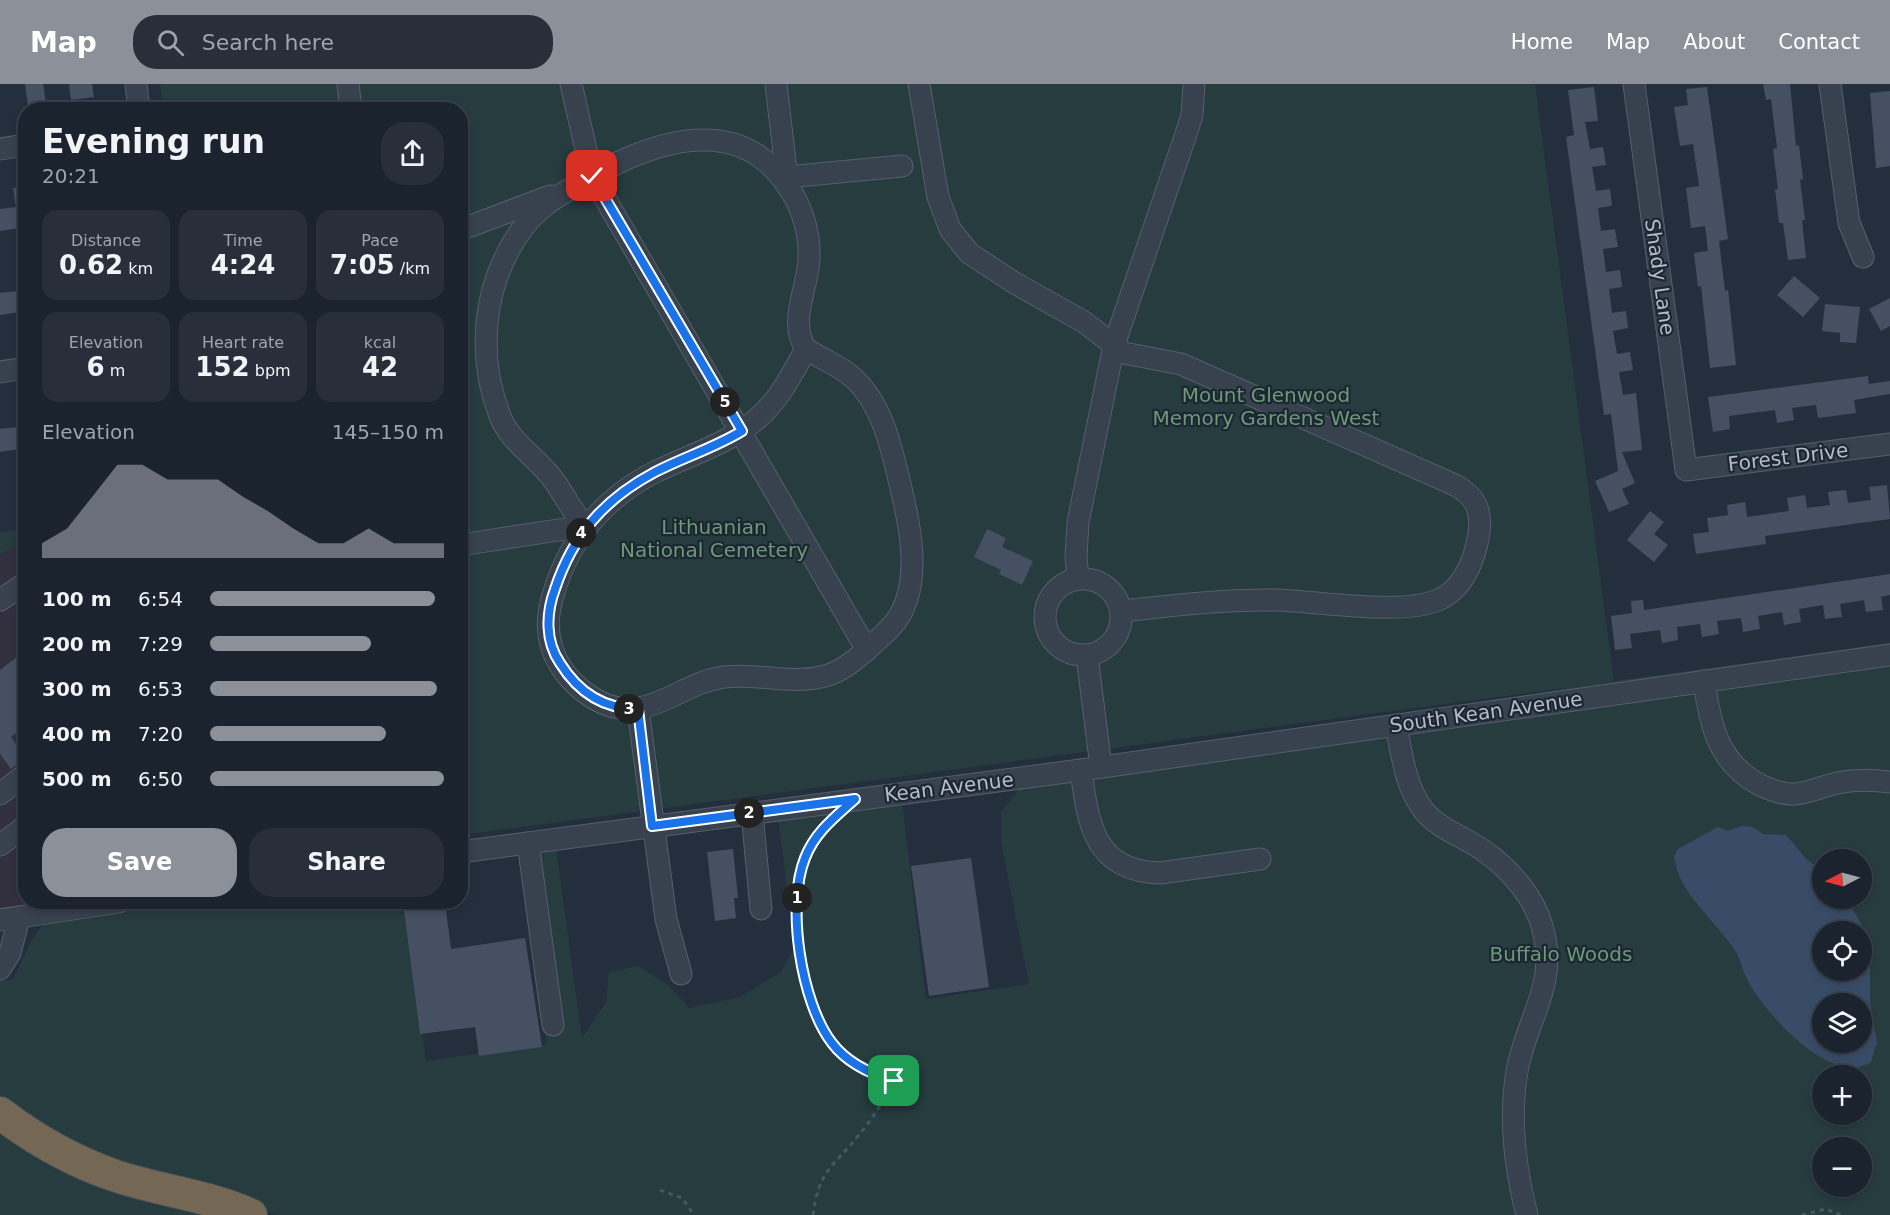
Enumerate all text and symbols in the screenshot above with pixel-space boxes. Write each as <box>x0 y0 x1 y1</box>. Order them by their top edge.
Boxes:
search box <box>133 15 553 69</box>
text: Map <box>30 26 97 59</box>
icon: search <box>154 26 187 59</box>
text: Search here <box>202 30 334 55</box>
text: Home <box>1511 30 1573 54</box>
text: Map <box>1606 30 1650 54</box>
text: About <box>1683 30 1745 54</box>
text: Contact <box>1778 30 1860 54</box>
text: Evening run <box>42 122 265 161</box>
button: share <box>381 122 444 185</box>
pin <box>566 150 617 201</box>
icon: check <box>575 159 608 192</box>
text: 20:21 <box>42 164 100 188</box>
street label: Shady Lane <box>1640 217 1680 337</box>
text: Distance <box>71 231 141 250</box>
text: Time <box>223 231 263 250</box>
text: Pace <box>361 231 399 250</box>
text: 0.62 <box>59 250 123 280</box>
text: 4:24 <box>211 250 275 280</box>
text: 7:05 <box>330 250 395 280</box>
text: km <box>123 259 153 278</box>
text: /km <box>395 259 430 278</box>
text: Elevation <box>69 333 143 352</box>
text: Heart rate <box>202 333 284 352</box>
text: kcal <box>364 333 396 352</box>
text: 6 <box>87 352 105 382</box>
text: 152 <box>195 352 250 382</box>
text: 42 <box>362 352 398 382</box>
text: m <box>105 361 125 380</box>
text: bpm <box>250 361 291 380</box>
park label: Mount Glenwood Memory Gardens West <box>1153 383 1380 430</box>
pin: 5 <box>710 387 740 417</box>
text: 5 <box>719 392 731 411</box>
text: Elevation <box>42 420 135 444</box>
text: 145–150 m <box>332 420 444 444</box>
street label: Forest Drive <box>1726 438 1850 476</box>
park label: Lithuanian National Cemetery <box>620 515 808 562</box>
pin: 4 <box>566 518 596 548</box>
text: 4 <box>575 523 587 542</box>
text: 100 m <box>42 587 112 611</box>
text: 6:54 <box>138 587 183 611</box>
text: 200 m <box>42 632 112 656</box>
text: 7:29 <box>138 632 183 656</box>
text: 300 m <box>42 677 112 701</box>
text: 6:53 <box>138 677 183 701</box>
street label: South Kean Avenue <box>1388 687 1584 737</box>
pin: 3 <box>614 694 644 724</box>
text: 3 <box>623 699 635 718</box>
text: 400 m <box>42 722 112 746</box>
text: 7:20 <box>138 722 183 746</box>
text: 500 m <box>42 767 112 791</box>
text: 6:50 <box>138 767 183 791</box>
street label: Kean Avenue <box>883 767 1015 807</box>
pin: 2 <box>734 798 764 828</box>
text: 2 <box>743 803 755 822</box>
button: Save <box>42 828 237 897</box>
button: Share <box>249 828 444 897</box>
north arrow <box>1812 849 1872 909</box>
map controls <box>1812 849 1872 1197</box>
pin: 1 <box>782 883 812 913</box>
text: 1 <box>791 888 803 907</box>
button: locate <box>1812 921 1872 981</box>
park label: Buffalo Woods <box>1490 942 1632 966</box>
button: layers <box>1812 993 1872 1053</box>
pin <box>868 1055 919 1106</box>
icon: arrive <box>877 1064 910 1097</box>
button: + <box>1812 1065 1872 1125</box>
button: − <box>1812 1137 1872 1197</box>

